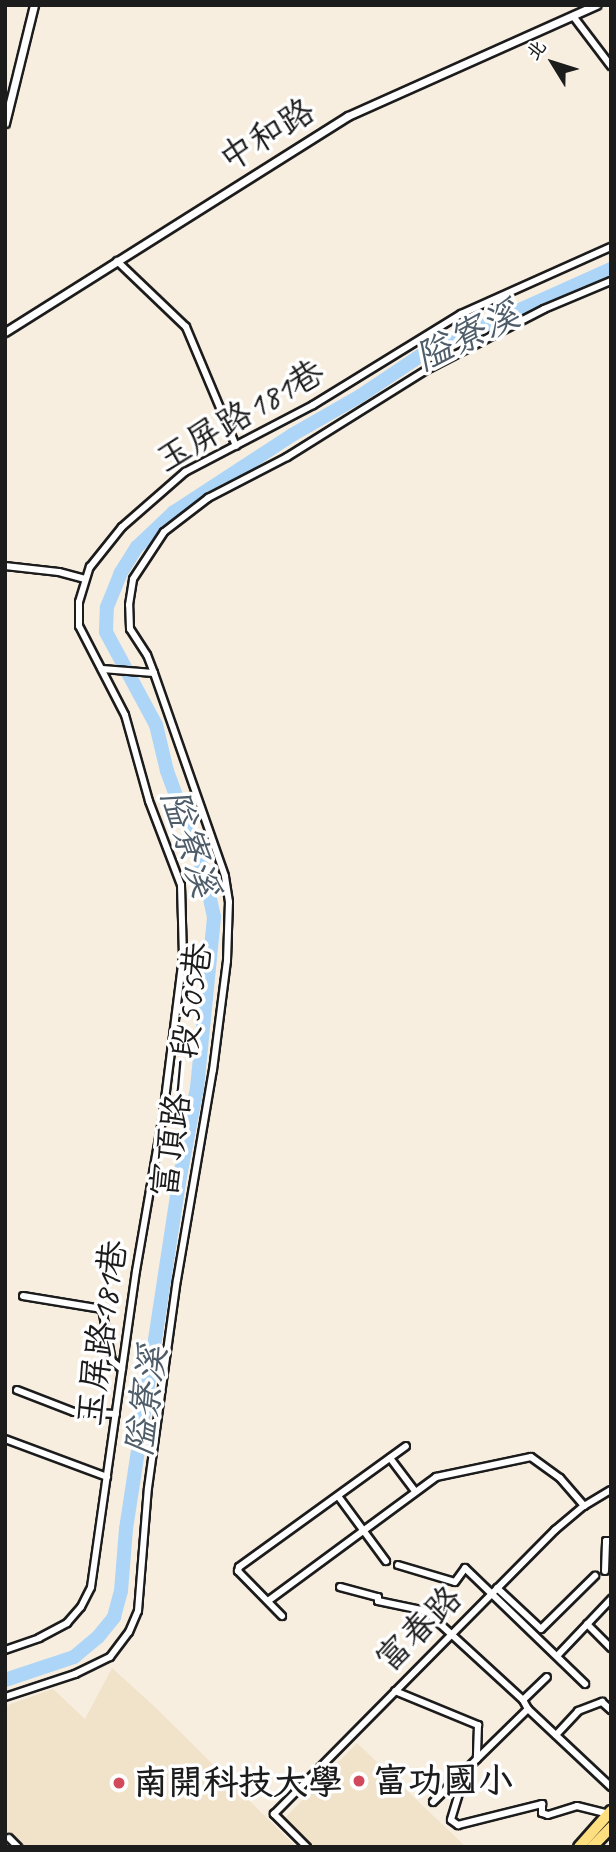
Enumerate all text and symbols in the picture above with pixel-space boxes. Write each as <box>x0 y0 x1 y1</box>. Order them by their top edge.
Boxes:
north arrow <box>518 28 588 98</box>
text: 北 <box>521 35 552 65</box>
street label: 中和路 <box>211 89 323 181</box>
water label: 隘寮溪 <box>407 292 527 380</box>
street label: 玉屏路181巷 <box>148 351 332 481</box>
water label: 隘寮溪 <box>152 783 228 903</box>
street label: 富頂路一段505巷 <box>143 940 221 1200</box>
street label: 玉屏路181巷 <box>68 1237 136 1429</box>
water label: 隘寮溪 <box>116 1343 176 1459</box>
street label: 富春路 <box>367 1577 471 1681</box>
place label: 富功國小 <box>373 1760 513 1802</box>
place label: 南開科技大學 <box>133 1762 343 1804</box>
marker: 富功國小 <box>351 1773 367 1789</box>
marker: 南開科技大學 <box>111 1775 127 1791</box>

